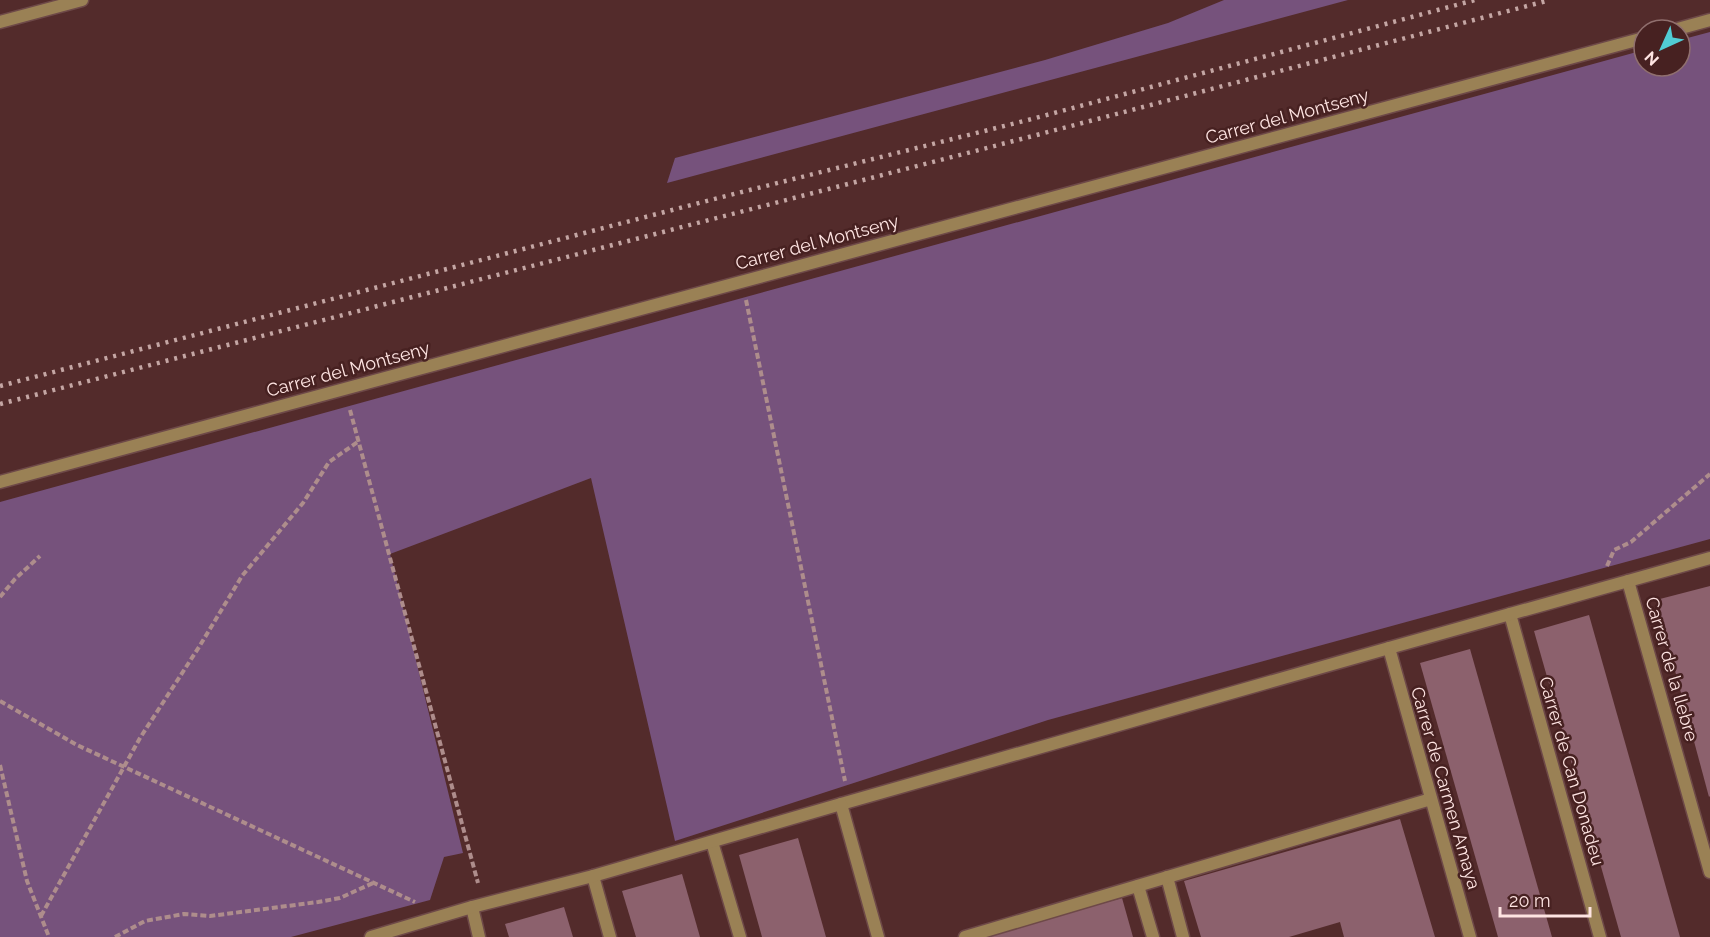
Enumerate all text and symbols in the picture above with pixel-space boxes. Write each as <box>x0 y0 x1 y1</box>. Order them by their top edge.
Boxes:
north arrow <box>1632 18 1692 78</box>
text: N <box>1641 47 1663 69</box>
street label: Carrer del Montseny <box>1203 84 1371 148</box>
street label: Carrer del Montseny <box>733 210 901 274</box>
street label: Carrer del Montseny <box>264 337 432 401</box>
street label: Carrer de la llebre <box>1641 594 1703 744</box>
street label: Carrer de Can Donadeu <box>1535 674 1609 868</box>
street label: Carrer de Carmen Amaya <box>1407 684 1485 892</box>
scale bar <box>1500 880 1590 918</box>
text: 20 m <box>1509 890 1551 911</box>

